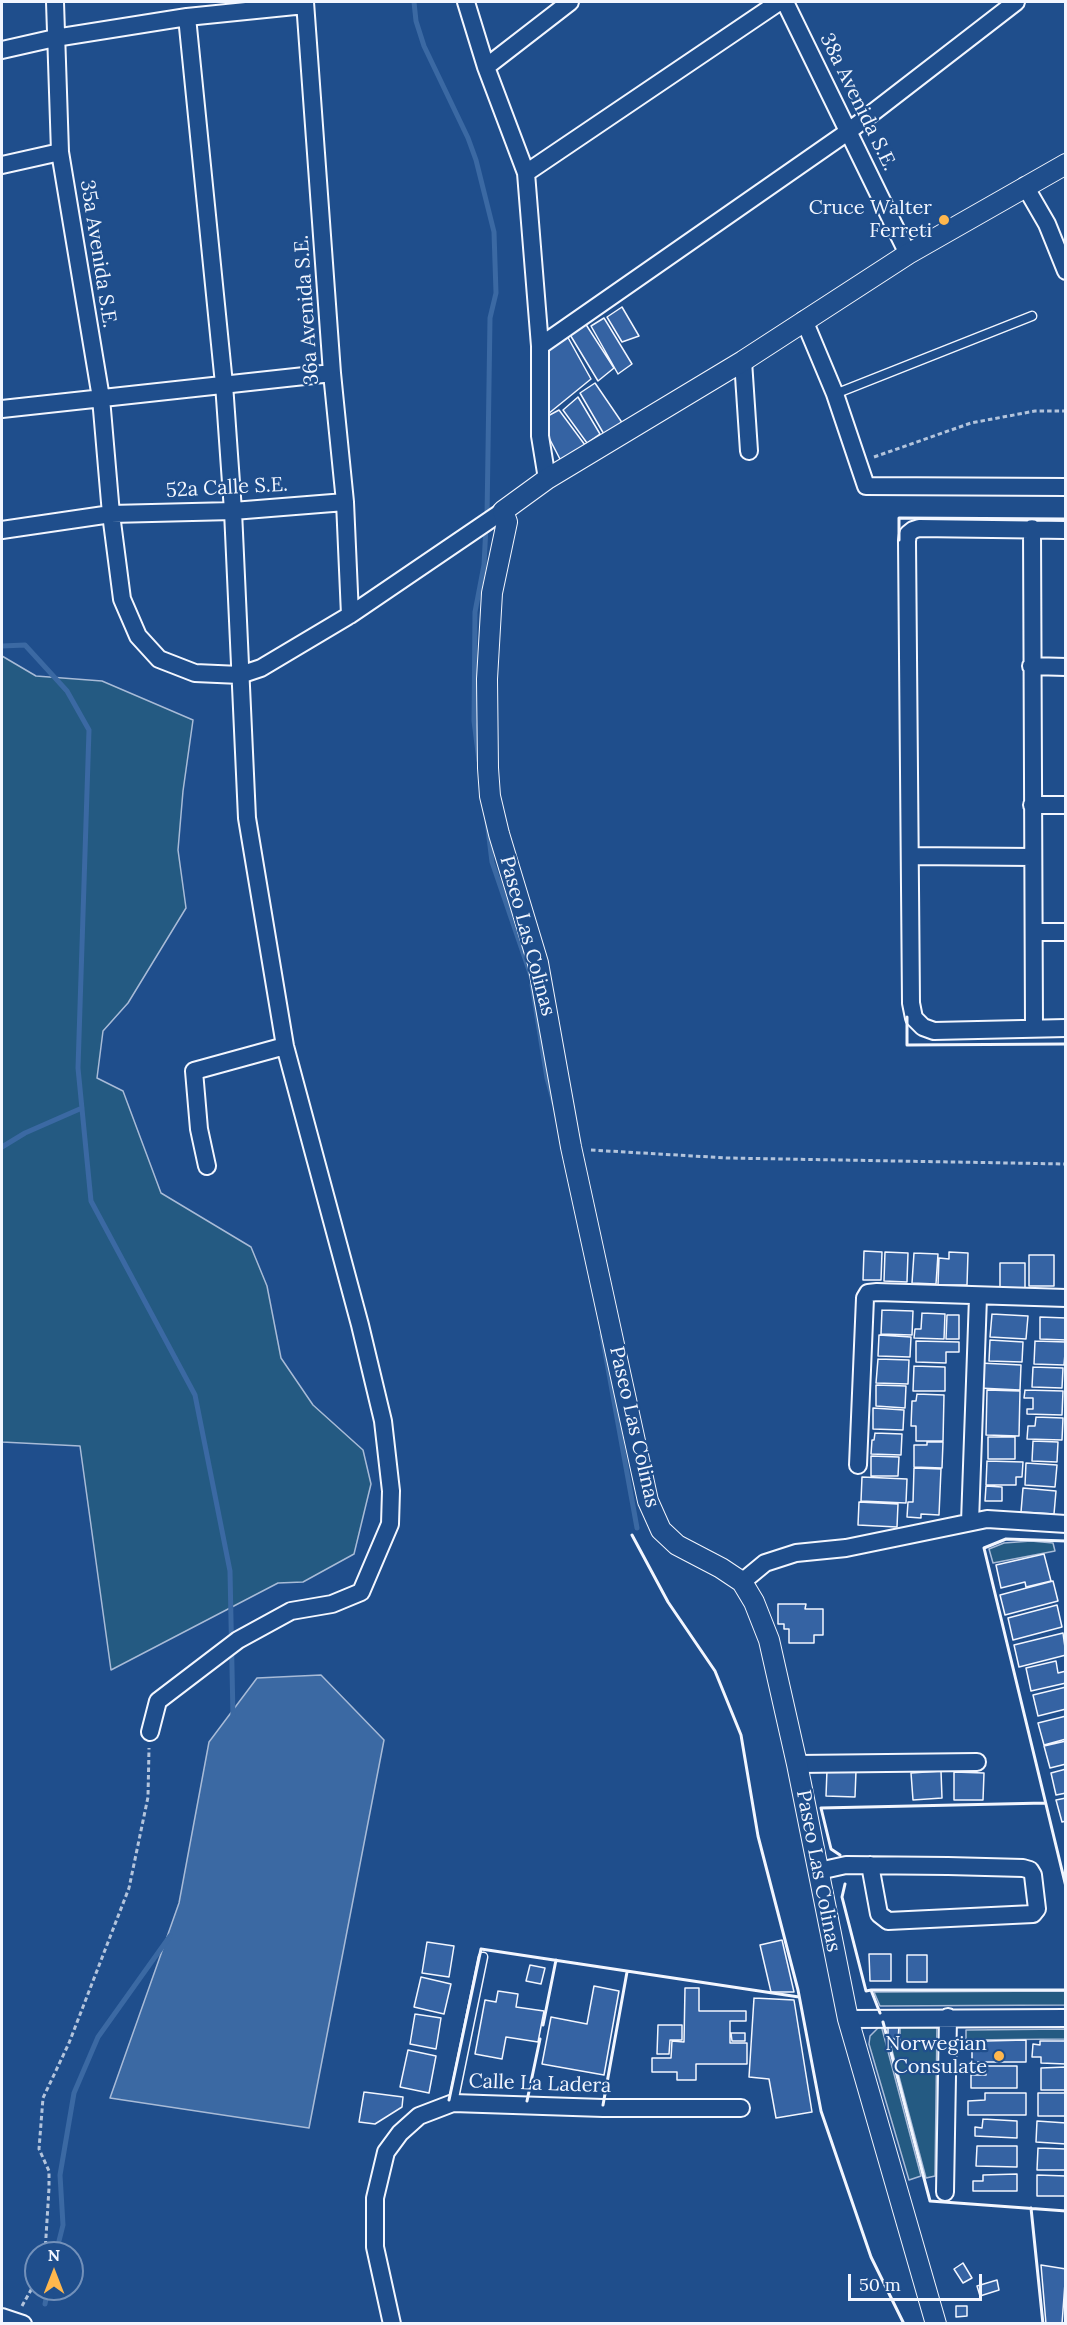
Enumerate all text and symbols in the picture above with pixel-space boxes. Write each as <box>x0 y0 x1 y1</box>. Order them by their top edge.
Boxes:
street label: 38a Avenida S.E. <box>814 29 902 175</box>
street label: 35a Avenida S.E. <box>74 178 122 330</box>
place label: Cruce Walter Ferreti <box>809 196 932 243</box>
marker: Cruce Walter Ferreti <box>937 213 951 227</box>
street label: 36a Avenida S.E. <box>290 234 324 386</box>
street label: 52a Calle S.E. <box>165 473 289 503</box>
street label: Paseo Las Colinas <box>494 853 560 1019</box>
street label: Paseo Las Colinas <box>604 1344 664 1510</box>
street label: Paseo Las Colinas <box>791 1788 845 1954</box>
place label: Norwegian Consulate <box>885 2032 987 2079</box>
marker: Norwegian Consulate <box>992 2049 1006 2063</box>
street label: Calle La Ladera <box>468 2070 612 2098</box>
north arrow <box>24 2241 84 2301</box>
text: N <box>48 2245 60 2265</box>
scale bar <box>851 2262 984 2300</box>
text: 50 m <box>859 2273 901 2296</box>

